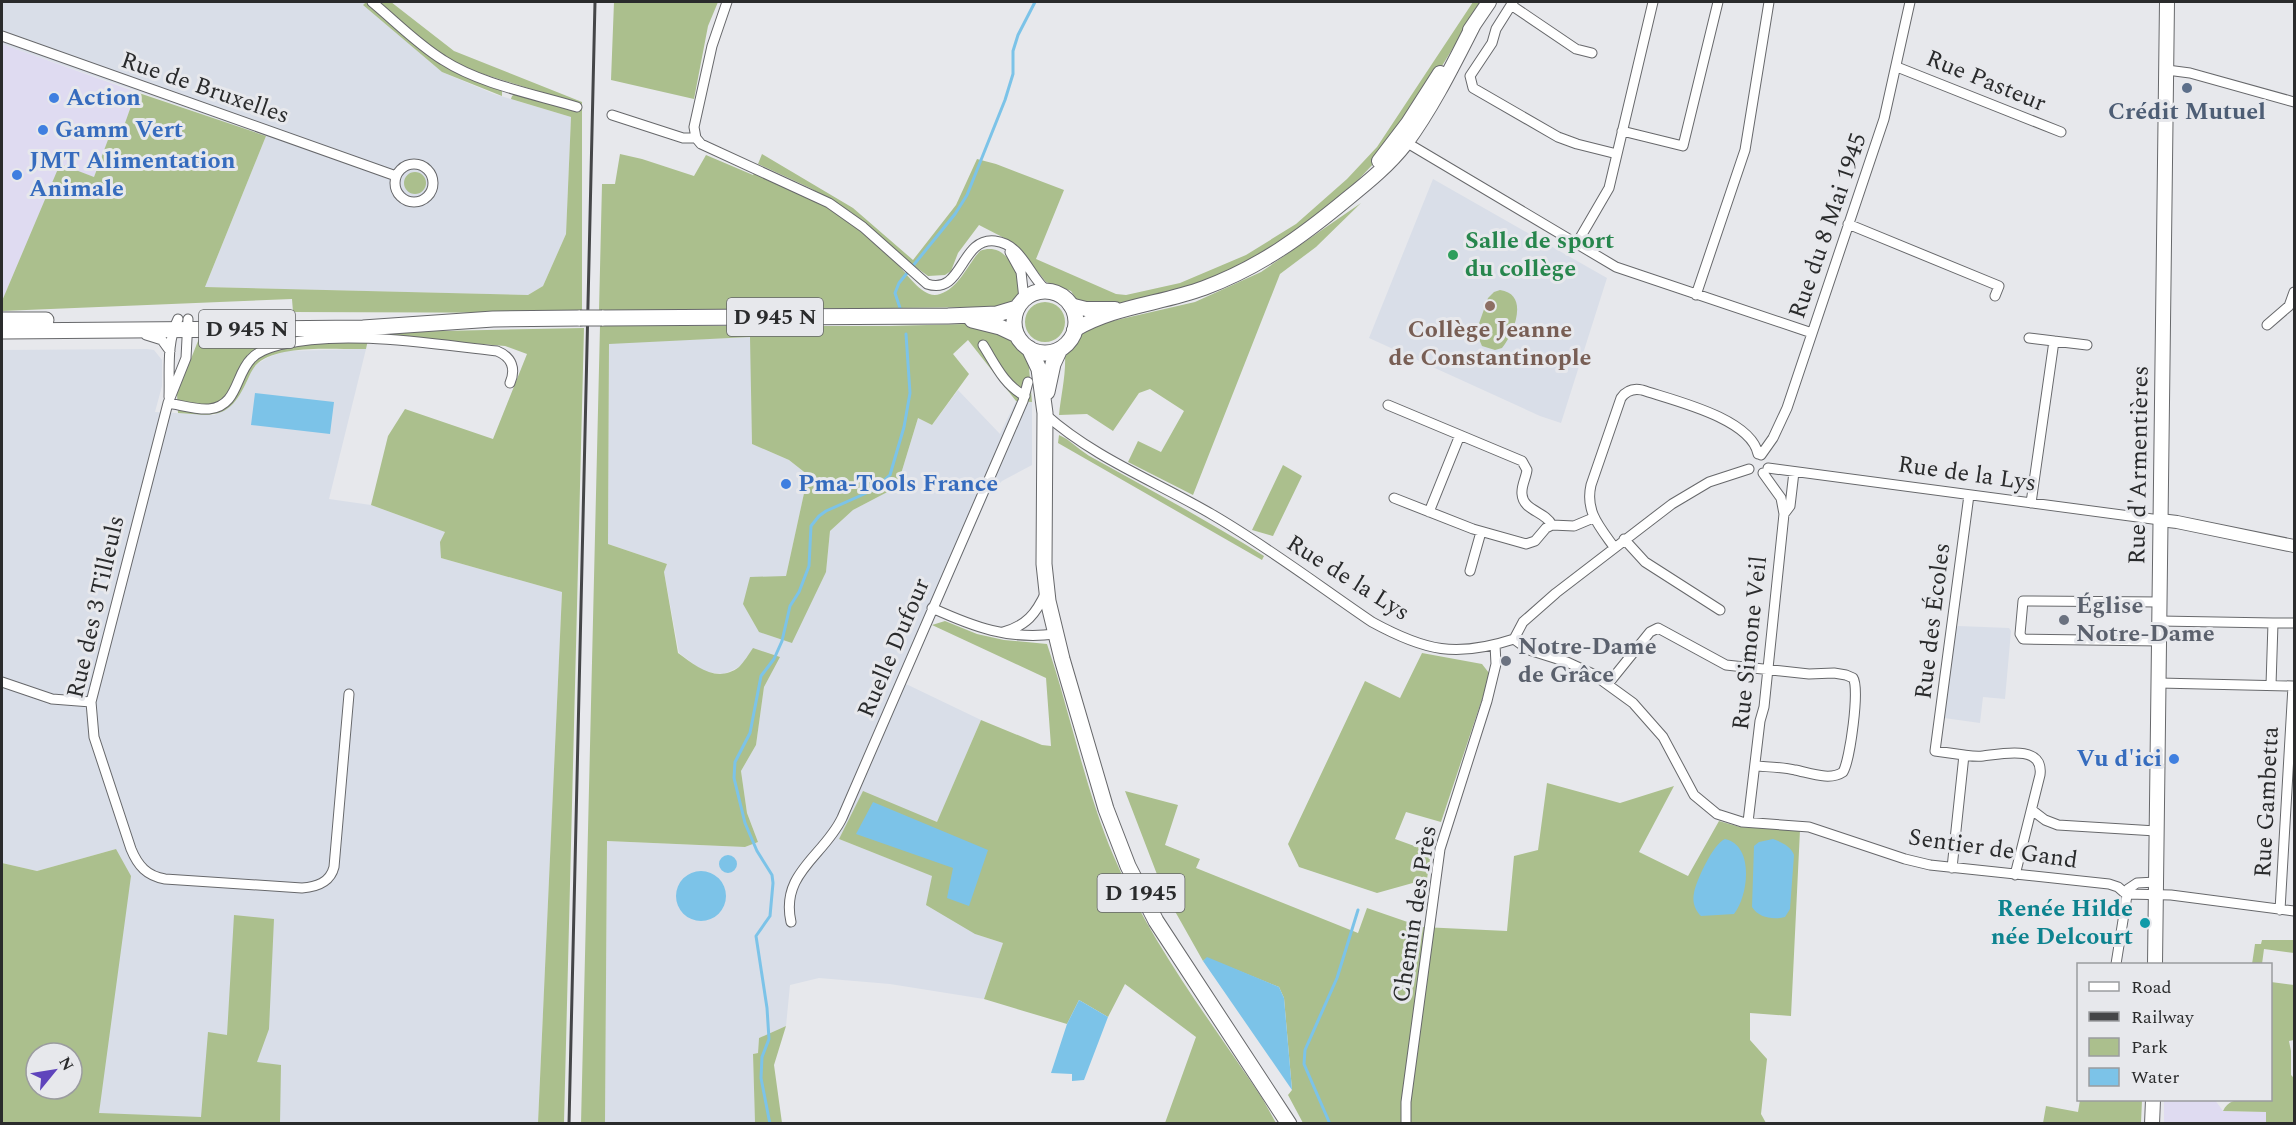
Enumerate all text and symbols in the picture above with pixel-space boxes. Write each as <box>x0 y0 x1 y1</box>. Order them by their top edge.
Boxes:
street label: Rue Pasteur <box>1920 41 2052 121</box>
street label: Rue de Bruxelles <box>116 42 294 134</box>
place label: Action <box>66 80 141 116</box>
marker: Crédit Mutuel <box>2180 81 2194 95</box>
marker: Action <box>47 91 61 105</box>
place label: Crédit Mutuel <box>2108 94 2266 130</box>
place label: Gamm Vert <box>55 112 183 148</box>
marker: Gamm Vert <box>36 123 50 137</box>
street label: Rue du 8 Mai 1945 <box>1779 128 1877 324</box>
place label: JMT Alimentation Animale <box>29 143 236 207</box>
marker: JMT Alimentation Animale <box>10 168 24 182</box>
place label: Salle de sport du collège <box>1465 223 1614 287</box>
marker: Salle de sport du collège <box>1446 248 1460 262</box>
road number: D 945 N <box>727 298 823 336</box>
marker: Collège Jeanne de Constantinople <box>1483 299 1497 313</box>
road number: D 945 N <box>199 310 295 348</box>
place label: Collège Jeanne de Constantinople <box>1389 312 1591 376</box>
street label: Rue d'Armentières <box>2119 365 2159 565</box>
street label: Rue de la Lys <box>1895 446 2039 502</box>
place label: Pma-Tools France <box>798 466 998 502</box>
marker: Pma-Tools France <box>779 477 793 491</box>
street label: Rue des 3 Tilleuls <box>57 512 135 702</box>
street label: Rue de la Lys <box>1279 526 1417 630</box>
street label: Rue des Écoles <box>1906 541 1960 701</box>
street label: Rue Simone Veil <box>1723 554 1777 732</box>
street label: Ruelle Dufour <box>848 572 940 724</box>
place label: Église Notre-Dame <box>2076 588 2215 652</box>
marker: Église Notre-Dame <box>2057 613 2071 627</box>
place label: Notre-Dame de Grâce <box>1518 629 1657 693</box>
marker: Notre-Dame de Grâce <box>1499 654 1513 668</box>
street label: Rue Gambetta <box>2245 725 2289 879</box>
place label: Vu d'ici <box>2076 741 2162 777</box>
marker: Vu d'ici <box>2167 752 2181 766</box>
street label: Sentier de Gand <box>1906 819 2080 879</box>
street label: Chemin des Près <box>1383 823 1447 1005</box>
road number: D 1945 <box>1098 874 1184 912</box>
place label: Renée Hilde née Delcourt <box>1991 891 2133 955</box>
marker: Renée Hilde née Delcourt <box>2138 916 2152 930</box>
legend <box>2077 963 2272 1101</box>
text: Road <box>2131 974 2172 1001</box>
text: Railway <box>2131 1004 2195 1031</box>
text: Park <box>2131 1034 2168 1061</box>
north arrow <box>24 1041 84 1101</box>
text: N <box>52 1052 80 1076</box>
text: Water <box>2131 1064 2179 1091</box>

